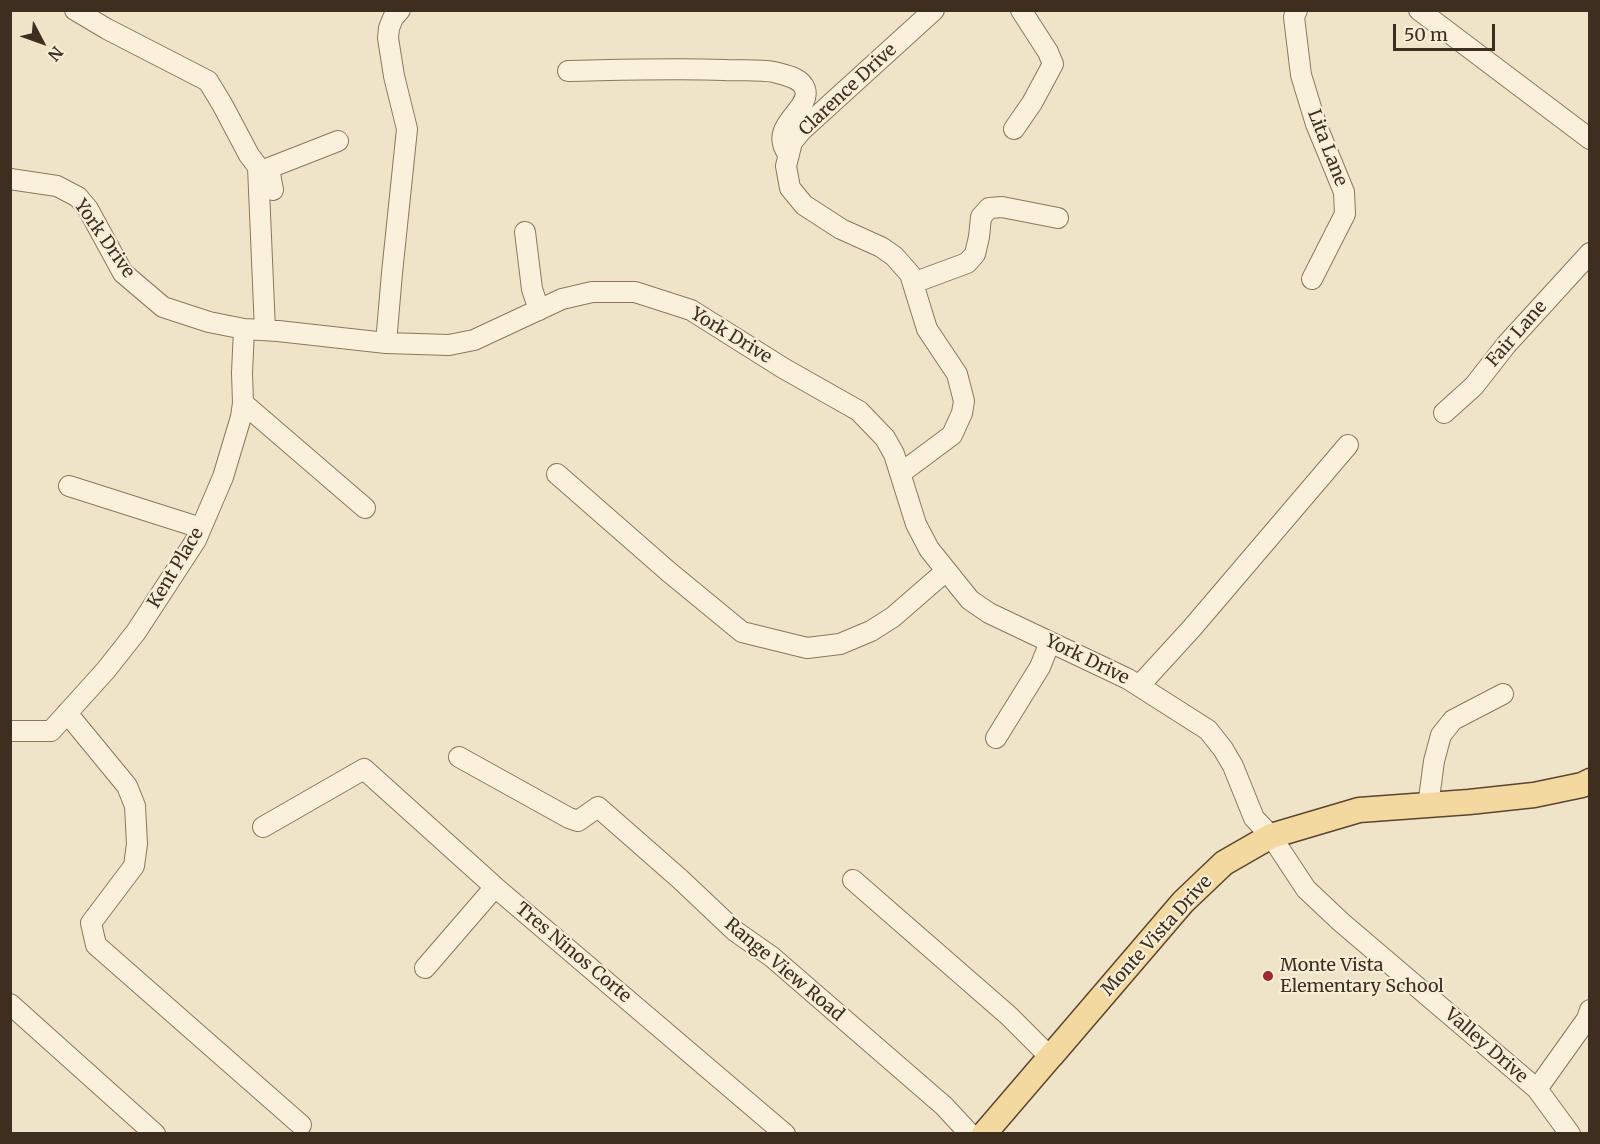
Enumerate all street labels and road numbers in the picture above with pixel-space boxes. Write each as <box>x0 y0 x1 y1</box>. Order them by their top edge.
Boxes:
street label: Clarence Drive <box>795 39 901 141</box>
street label: Lita Lane <box>1303 107 1351 189</box>
street label: York Drive <box>69 196 139 282</box>
street label: Fair Lane <box>1482 296 1552 372</box>
street label: York Drive <box>687 303 775 369</box>
street label: Kent Place <box>144 524 208 612</box>
street label: York Drive <box>1042 630 1132 690</box>
street label: Monte Vista Drive <box>1097 871 1217 1001</box>
street label: Tres Ninos Corte <box>511 898 635 1008</box>
street label: Range View Road <box>720 914 848 1026</box>
street label: Valley Drive <box>1440 1004 1532 1088</box>

